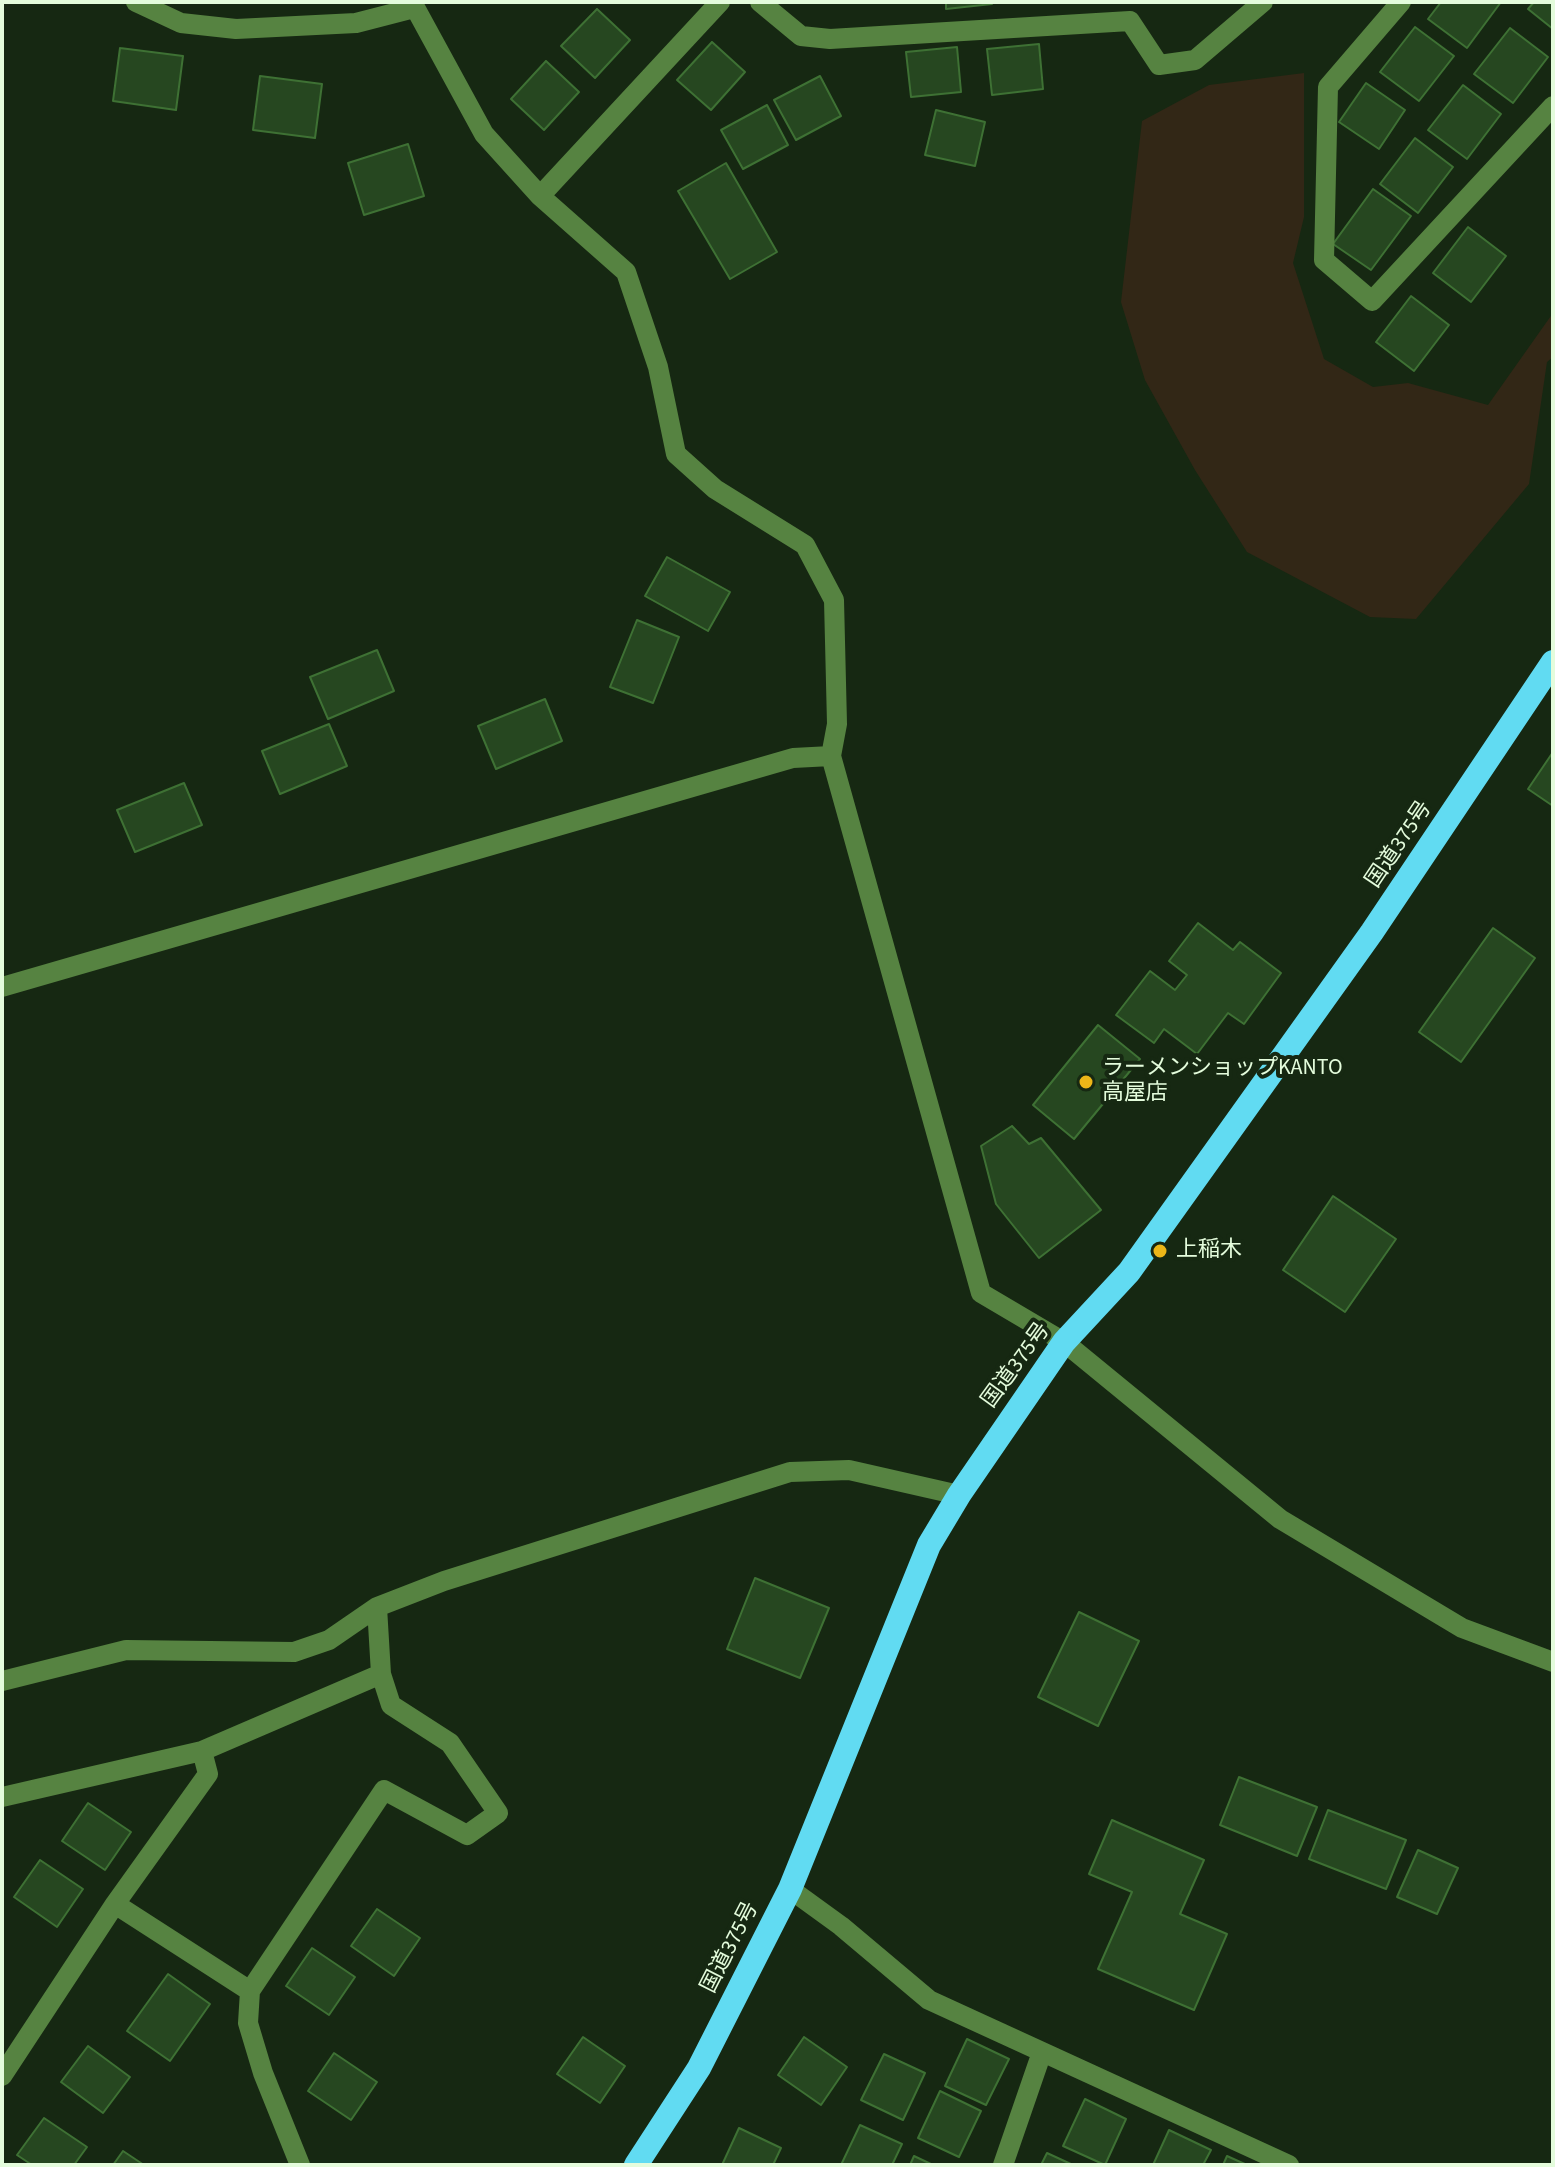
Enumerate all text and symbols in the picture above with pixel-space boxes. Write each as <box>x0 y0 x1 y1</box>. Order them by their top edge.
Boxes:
street label: 国道375号 <box>1361 797 1439 893</box>
place label: ラーメンショップKANTO 高屋店 <box>1102 1056 1343 1108</box>
marker: ラーメンショップKANTO 高屋店 <box>1077 1073 1095 1091</box>
place label: 上稲木 <box>1176 1238 1242 1264</box>
marker: 上稲木 <box>1151 1242 1169 1260</box>
street label: 国道375号 <box>977 1318 1057 1414</box>
street label: 国道375号 <box>697 1898 765 1998</box>

